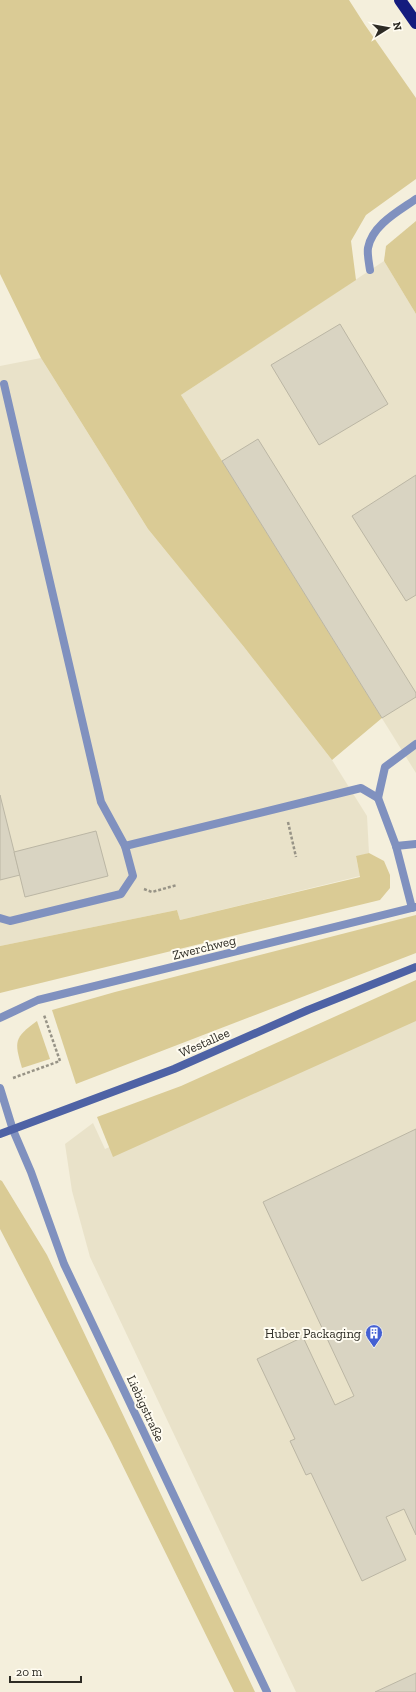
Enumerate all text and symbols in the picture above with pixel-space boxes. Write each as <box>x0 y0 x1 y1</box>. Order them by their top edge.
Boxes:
north arrow <box>368 8 408 48</box>
text: N <box>390 21 405 32</box>
street label: Zwerchweg <box>171 932 237 963</box>
street label: Westallee <box>177 1025 232 1060</box>
building icon: Huber Packaging <box>364 1323 384 1348</box>
place label: Huber Packaging <box>265 1326 361 1341</box>
street label: Liebigstraße <box>124 1373 167 1444</box>
scale bar <box>10 1658 81 1684</box>
text: 20 m <box>16 1665 43 1679</box>

